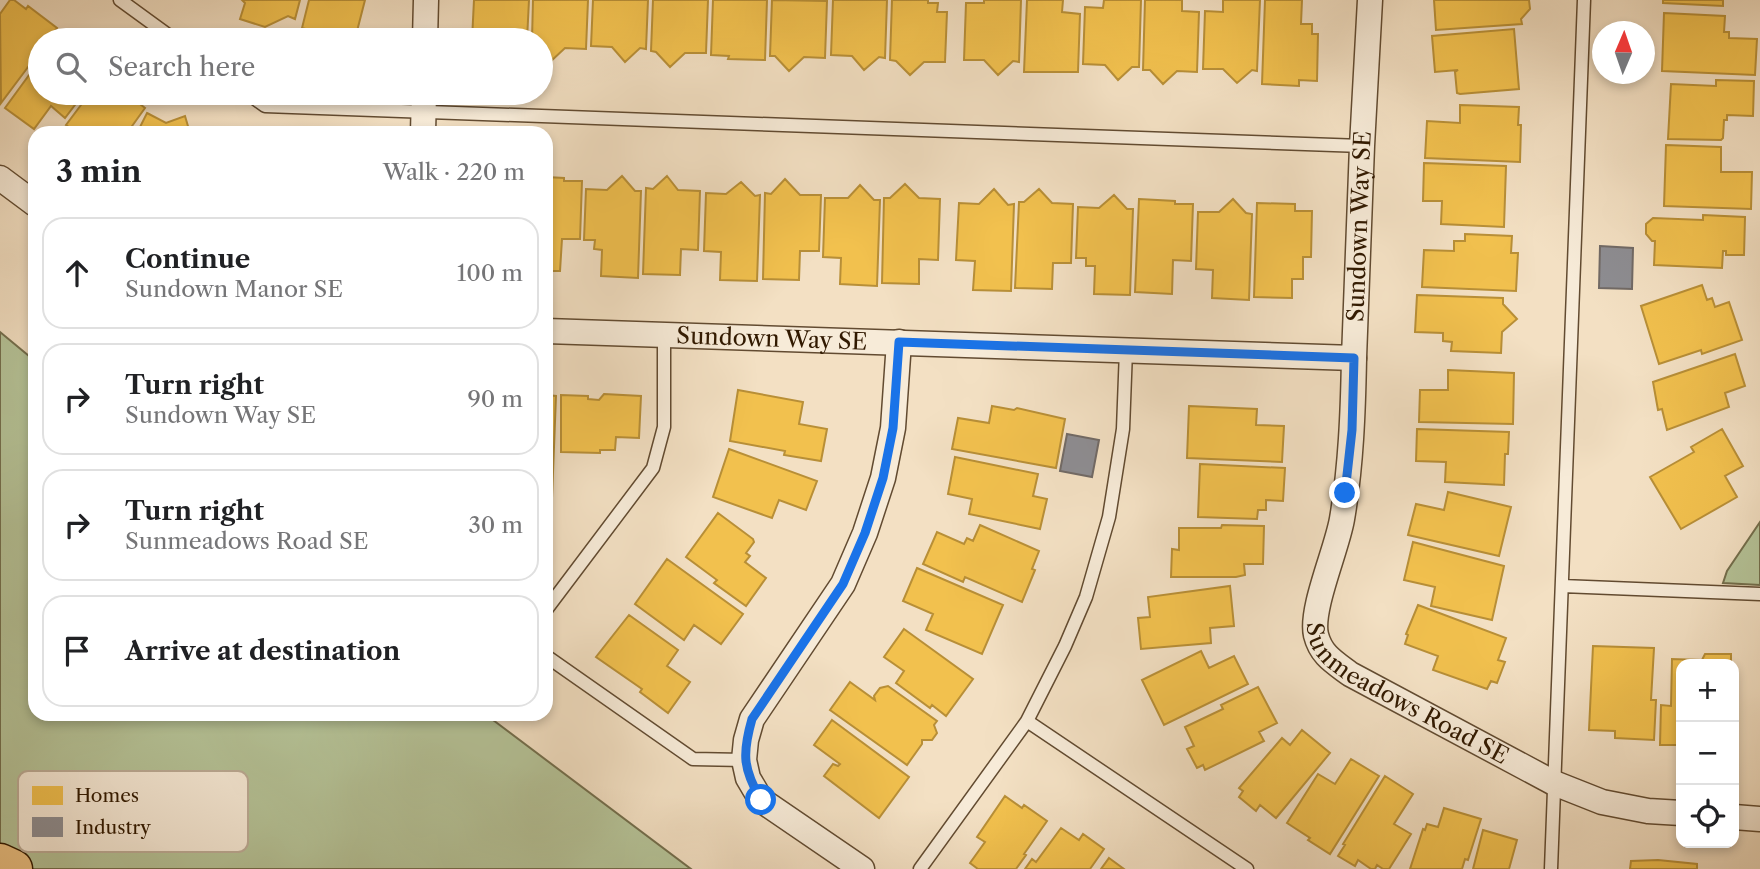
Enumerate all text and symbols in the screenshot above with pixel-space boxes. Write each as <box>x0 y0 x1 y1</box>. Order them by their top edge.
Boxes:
north arrow <box>1592 21 1655 84</box>
search box <box>28 28 553 105</box>
icon: search <box>52 48 90 86</box>
text: Search here <box>108 51 255 83</box>
street label: Sundown Way SE <box>1341 130 1377 323</box>
text: 3 min <box>56 153 142 190</box>
text: Walk · 220 m <box>383 158 525 186</box>
text: Continue <box>125 243 250 275</box>
icon: ahead <box>58 254 96 292</box>
text: 100 m <box>457 259 523 287</box>
text: Sundown Manor SE <box>125 275 343 303</box>
street label: Sundown Way SE <box>676 321 868 356</box>
text: Turn right <box>125 369 264 401</box>
icon: right <box>58 380 96 418</box>
text: 90 m <box>467 385 523 413</box>
text: Sundown Way SE <box>125 401 316 429</box>
route end <box>1329 477 1360 508</box>
text: Turn right <box>125 495 264 527</box>
icon: right <box>58 506 96 544</box>
text: 30 m <box>468 511 523 539</box>
text: Sunmeadows Road SE <box>125 527 369 555</box>
street label: Sunmeadows Road SE <box>1301 622 1513 770</box>
icon: arrive <box>58 632 96 670</box>
text: Arrive at destination <box>125 635 400 667</box>
map controls <box>1676 659 1739 848</box>
button: + <box>1676 659 1739 722</box>
button: − <box>1676 722 1739 785</box>
legend <box>18 771 248 852</box>
text: Homes <box>75 784 139 807</box>
route start <box>745 784 776 815</box>
button: locate <box>1676 785 1739 848</box>
text: Industry <box>75 816 151 839</box>

